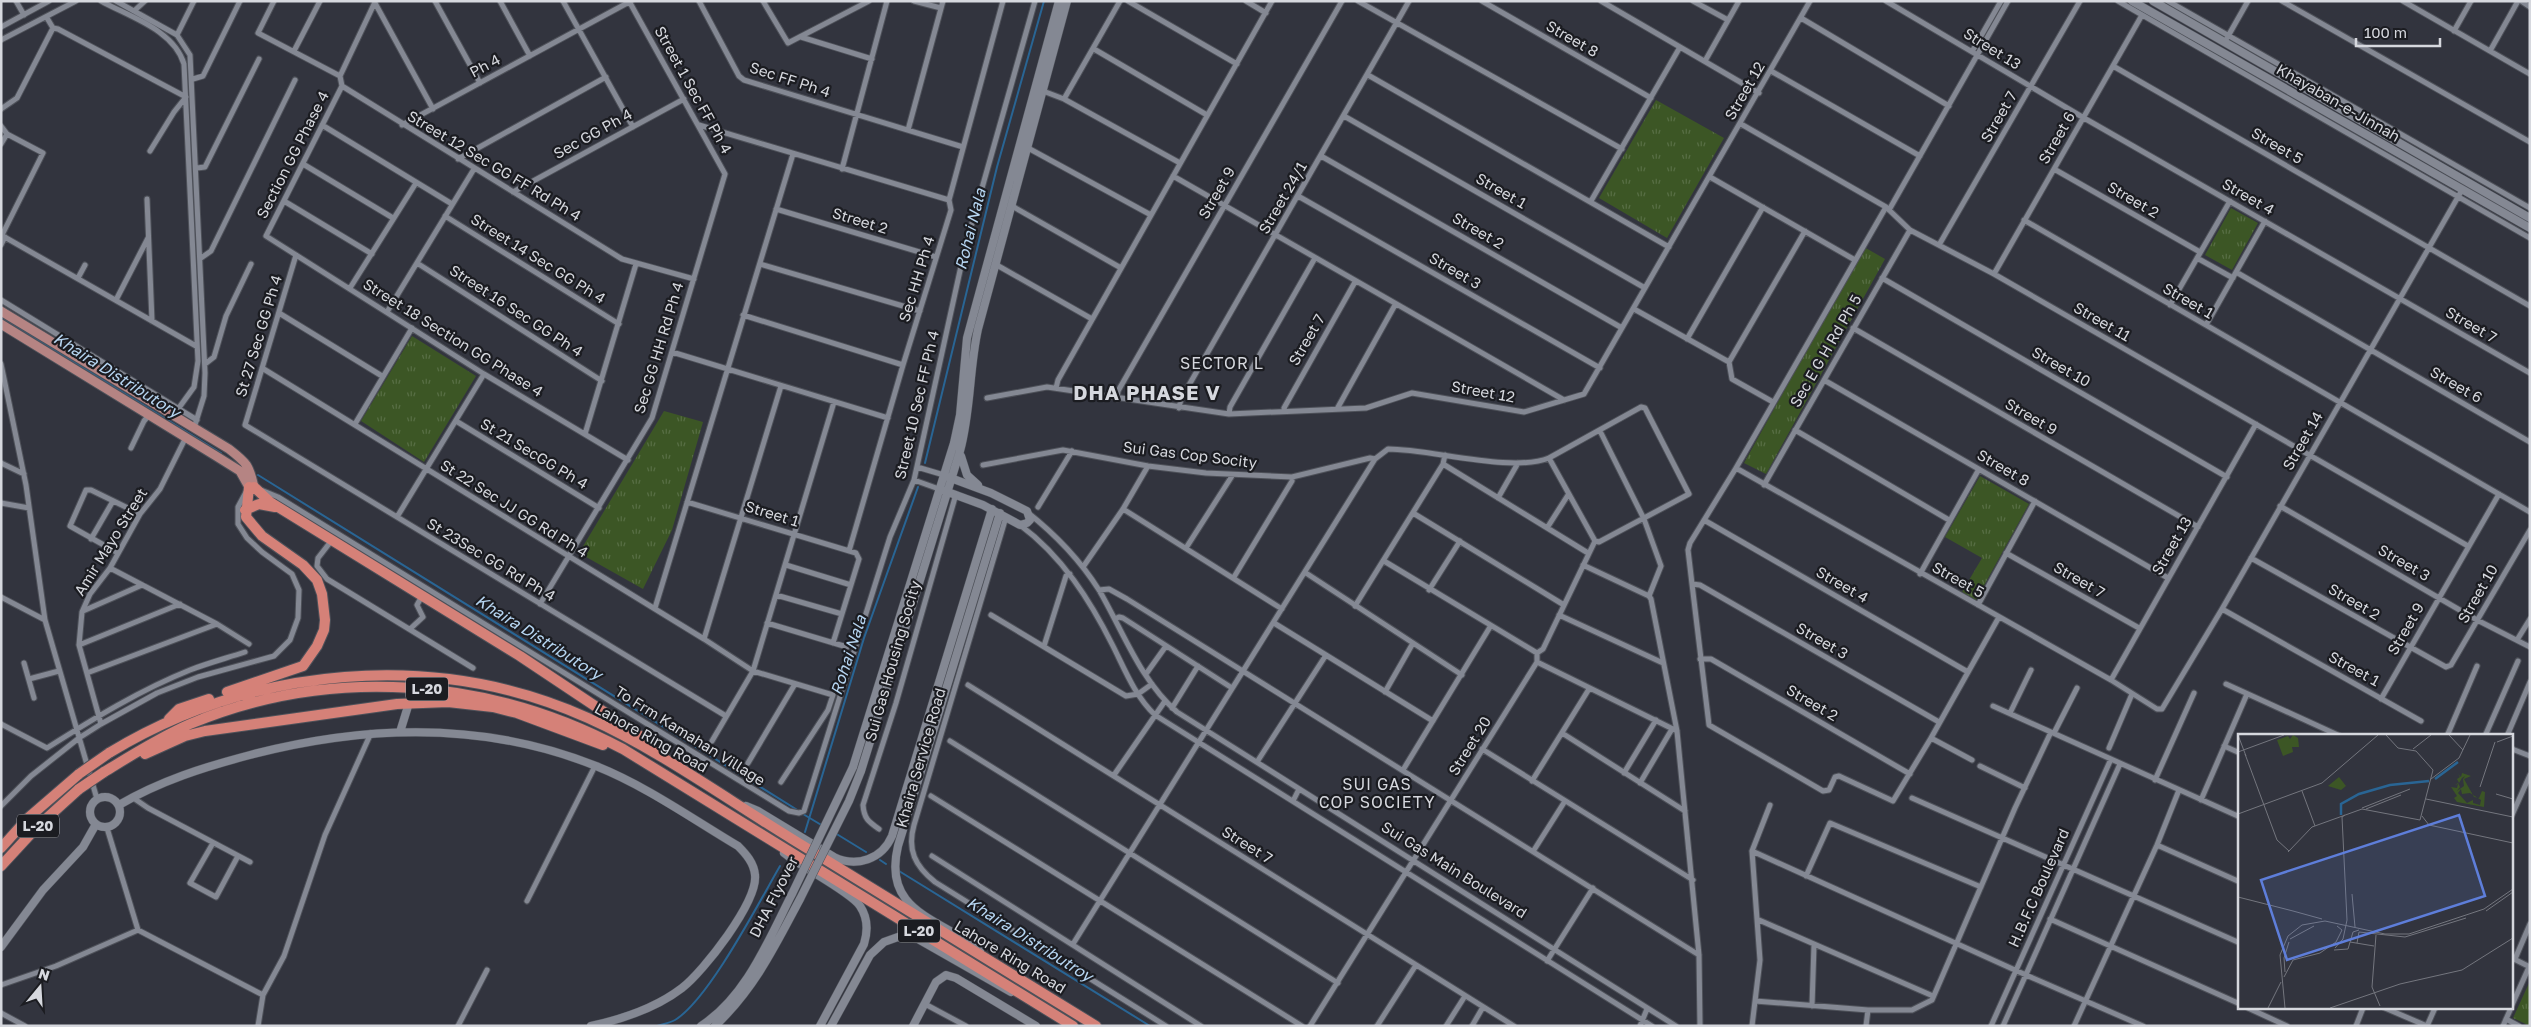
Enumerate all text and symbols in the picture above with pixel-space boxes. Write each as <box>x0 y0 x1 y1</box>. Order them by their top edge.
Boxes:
scale bar <box>2356 15 2440 47</box>
street label: Street 8 <box>1543 16 1602 60</box>
street label: Street 1 Sec FF Ph 4 <box>651 23 736 156</box>
text: 100 m <box>2364 23 2407 41</box>
street label: Street 13 <box>1961 24 2025 73</box>
street label: Ph 4 <box>466 50 503 81</box>
street label: Sec FF Ph 4 <box>748 58 833 101</box>
street label: Street 12 <box>1720 58 1768 123</box>
street label: Khayaban-e-Jinnah <box>2274 59 2403 145</box>
street label: Section GG Phase 4 <box>252 88 332 221</box>
street label: Street 7 <box>1976 88 2020 145</box>
street label: Sec GG Ph 4 <box>550 104 635 162</box>
street label: Street 12 Sec GG FF Rd Ph 4 <box>404 106 585 224</box>
street label: Street 6 <box>2034 108 2078 167</box>
street label: Street 5 <box>2248 123 2307 167</box>
street label: Street 24/1 <box>1254 158 1310 237</box>
street label: Street 9 <box>1194 163 1238 222</box>
street label: Street 1 <box>1473 168 1530 212</box>
street label: Street 4 <box>2219 174 2278 218</box>
street label: Street 2 <box>2104 177 2163 221</box>
water label: Rohai Nala <box>950 185 990 272</box>
street label: Street 2 <box>830 203 890 237</box>
street label: Street 2 <box>1449 208 1508 252</box>
street label: Street 14 Sec GG Ph 4 <box>468 209 609 307</box>
street label: Sec HH Ph 4 <box>894 234 938 324</box>
street label: Street 3 <box>1426 248 1485 292</box>
street label: Street 16 Sec GG Ph 4 <box>447 260 587 360</box>
street label: St 27 Sec GG Ph 4 <box>231 273 285 399</box>
street label: Street 18 Section GG Phase 4 <box>360 274 547 400</box>
street label: Street 1 <box>2160 278 2217 322</box>
street label: Sec GG HH Rd Ph 4 <box>629 280 687 416</box>
street label: Sec E G H Rd Ph 5 <box>1786 291 1865 410</box>
street label: Street 11 <box>2071 298 2134 345</box>
street label: Street 7 <box>2443 302 2500 346</box>
street label: Street 7 <box>1284 311 1328 368</box>
water label: Khaira Distributory <box>50 328 186 423</box>
street label: Street 10 Sec FF Ph 4 <box>890 329 942 481</box>
street label: Street 10 <box>2029 342 2094 390</box>
district label: SECTOR L <box>1180 353 1264 373</box>
street label: Street 6 <box>2427 362 2486 406</box>
street label: Street 12 <box>1450 377 1516 405</box>
district label: DHA PHASE V <box>1073 380 1221 404</box>
street label: Street 9 <box>2002 394 2061 438</box>
street label: Street 14 <box>2278 408 2326 473</box>
street label: St 21 SecGG Ph 4 <box>478 414 591 492</box>
street label: Sui Gas Cop Socity <box>1122 437 1259 471</box>
street label: Street 8 <box>1974 445 2033 489</box>
street label: St 22 Sec JJ GG Rd Ph 4 <box>437 455 592 561</box>
street label: Amir Mayo Street <box>70 484 150 599</box>
street label: Street 1 <box>743 496 801 530</box>
street label: Street 13 <box>2147 513 2195 578</box>
street label: St 23Sec GG Rd Ph 4 <box>424 514 559 605</box>
street label: Street 3 <box>2375 540 2434 584</box>
street label: Street 5 <box>1929 557 1988 601</box>
street label: Street 7 <box>2051 557 2108 601</box>
street label: Street 10 <box>2453 561 2501 626</box>
street label: Street 4 <box>1813 562 1872 606</box>
street label: Sui Gas Housing Socity <box>860 578 924 743</box>
street label: Street 2 <box>2325 579 2384 623</box>
water label: Khaira Distributory <box>472 590 608 685</box>
street label: Street 9 <box>2383 599 2427 658</box>
water label: Rohai Nala <box>826 612 871 697</box>
street label: Street 3 <box>1793 618 1852 662</box>
street label: Street 1 <box>2326 647 2383 689</box>
road number: L-20 <box>406 678 448 701</box>
street label: Street 2 <box>1783 680 1842 724</box>
street label: To Frm Kamahan Village <box>612 682 769 789</box>
street label: Khaira Service Road <box>891 686 949 830</box>
street label: Lahore Ring Road <box>592 699 711 776</box>
street label: Street 20 <box>1444 713 1494 778</box>
inset map <box>2238 734 2514 1010</box>
district label: SUI GAS COP SOCIETY <box>1319 774 1435 812</box>
road number: L-20 <box>17 814 59 838</box>
street label: Sui Gas Main Boulevard <box>1378 817 1531 921</box>
street label: Street 7 <box>1219 822 1276 867</box>
street label: H.B.F.C Boulevard <box>2004 825 2072 950</box>
street label: DHA Flyover <box>745 853 801 940</box>
water label: Khaira Distributroy <box>963 892 1098 987</box>
street label: Lahore Ring Road <box>952 916 1069 996</box>
road number: L-20 <box>898 919 940 942</box>
north arrow <box>15 962 65 1012</box>
text: N <box>36 964 52 984</box>

